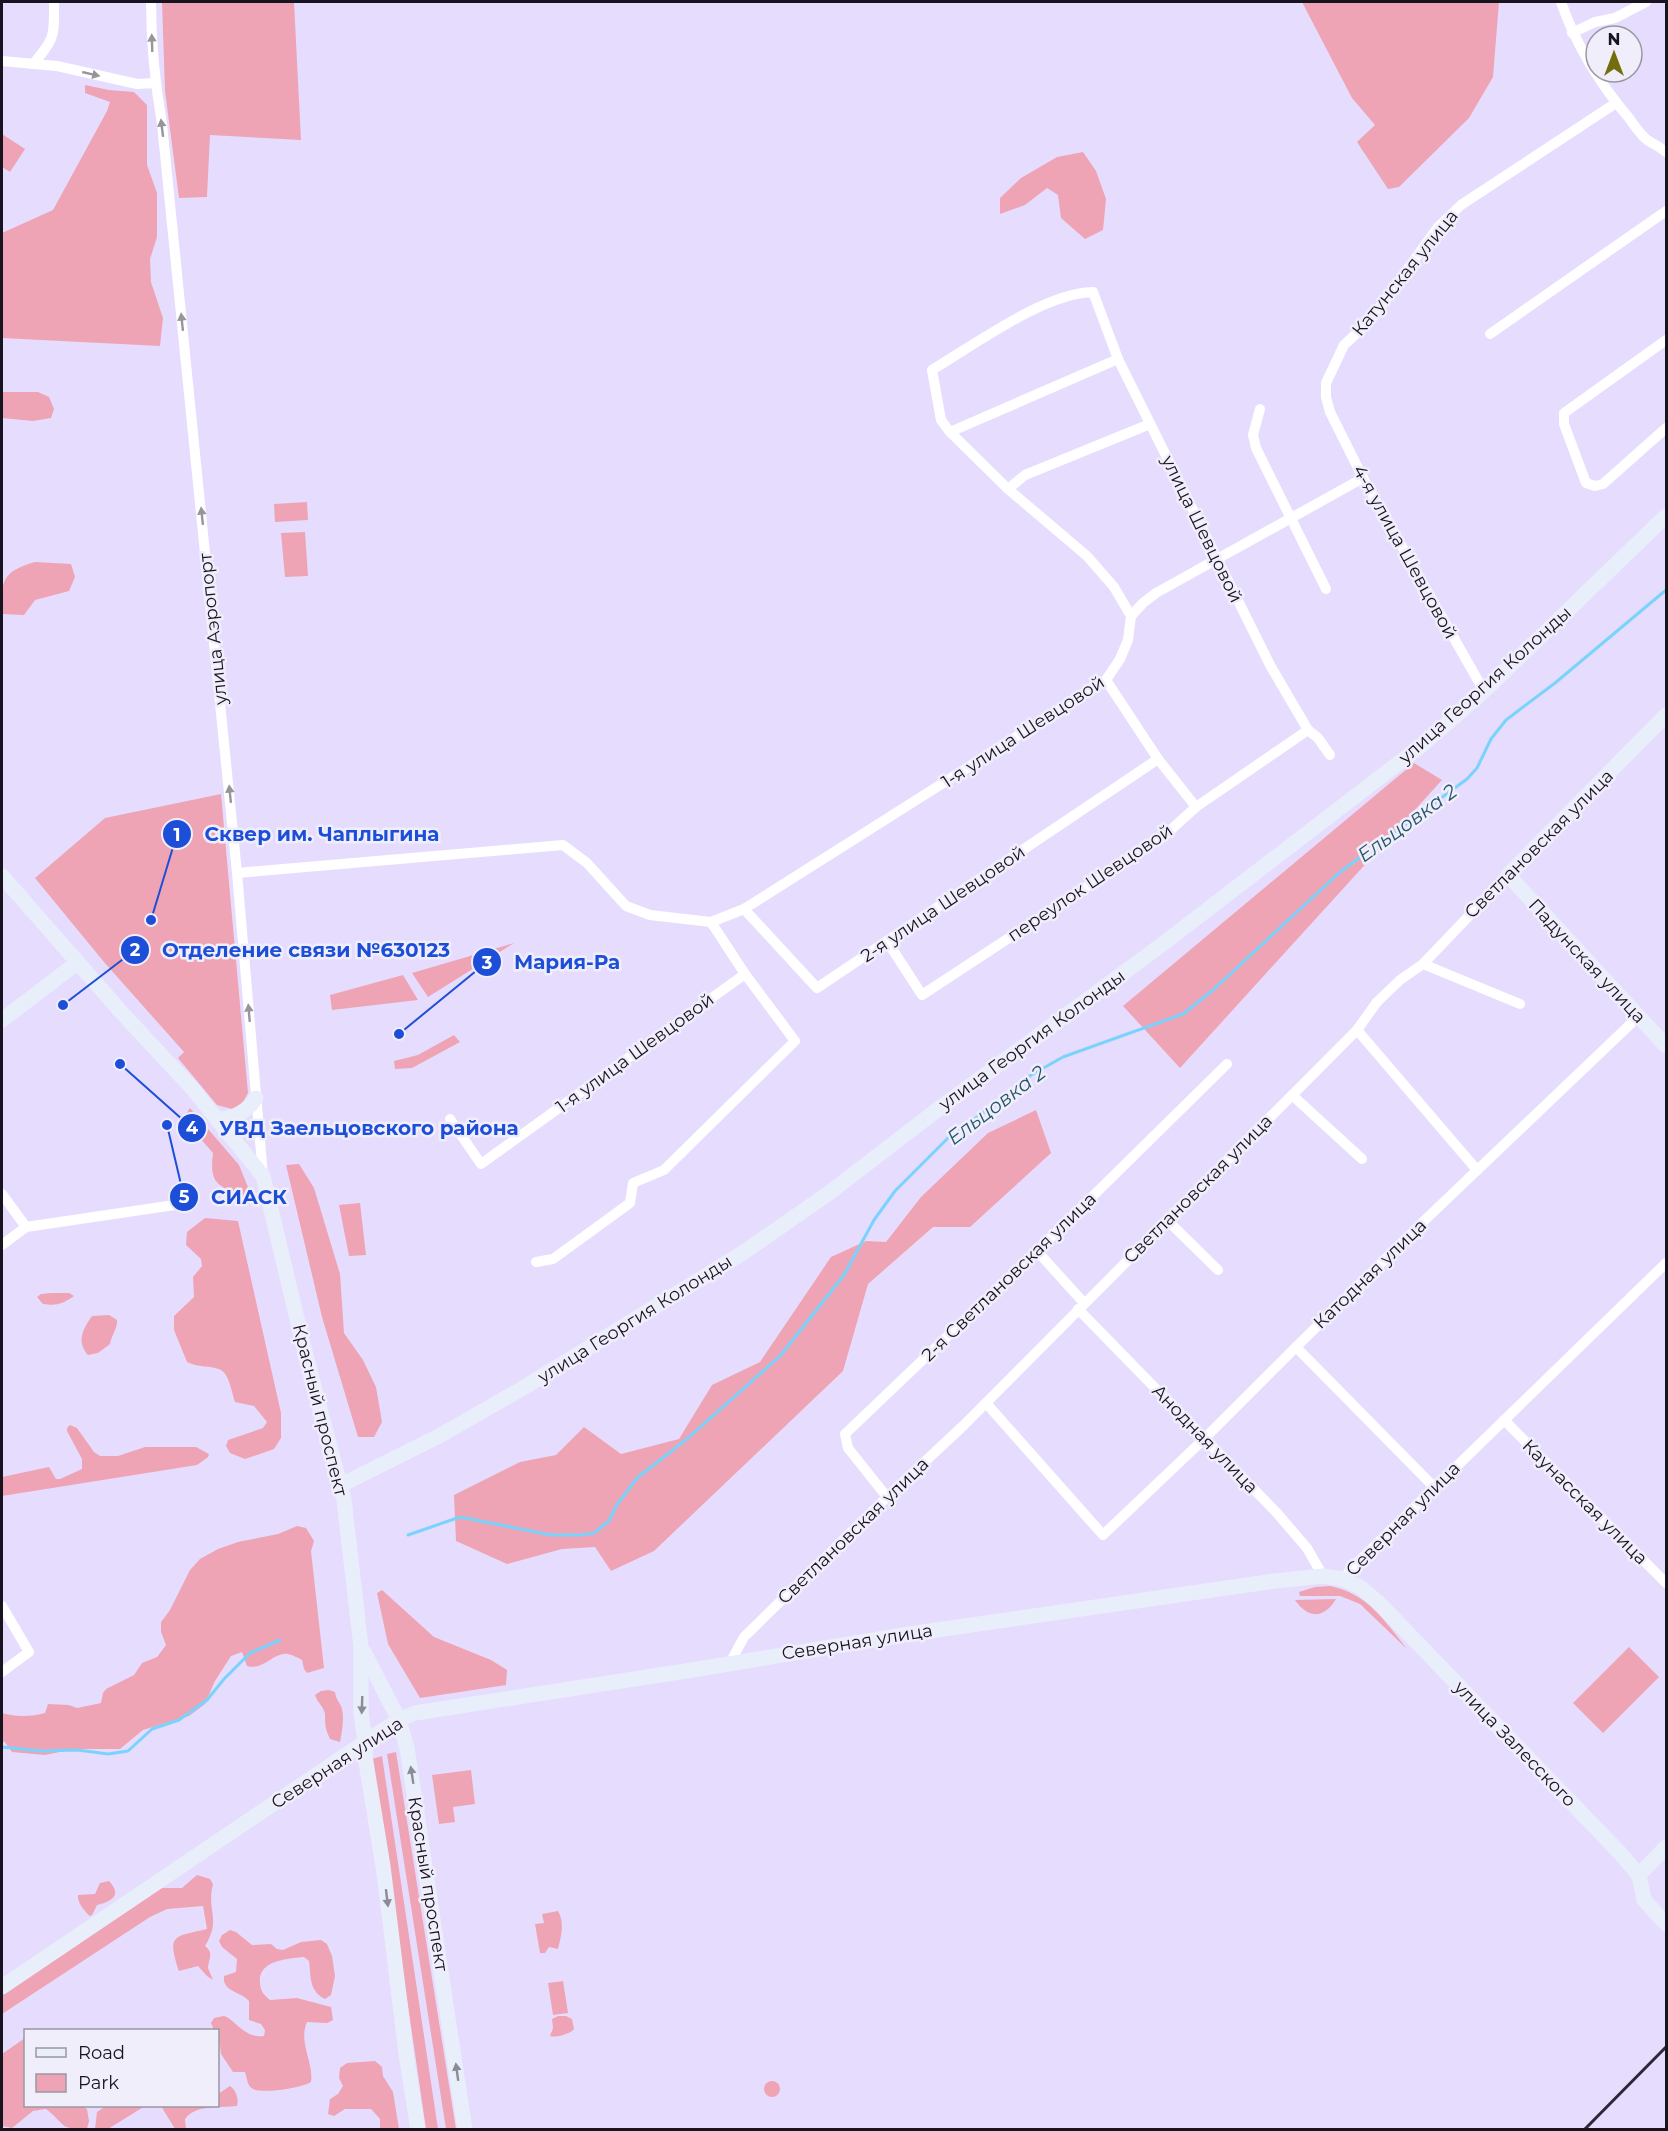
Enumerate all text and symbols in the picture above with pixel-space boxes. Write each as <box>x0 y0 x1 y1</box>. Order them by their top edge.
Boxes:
north arrow <box>1584 24 1644 84</box>
text: N <box>1608 30 1620 49</box>
one-way arrow <box>147 33 156 52</box>
one-way arrow <box>82 69 100 79</box>
one-way arrow <box>157 118 167 137</box>
street label: Катунская улица <box>1347 205 1463 341</box>
one-way arrow <box>177 312 187 331</box>
street label: улица Шевцовой <box>1156 451 1247 606</box>
street label: 4-я улица Шевцовой <box>1348 461 1462 643</box>
one-way arrow <box>197 506 207 525</box>
street label: улица Аэропорт <box>194 552 232 707</box>
street label: улица Георгия Колонды <box>1393 602 1576 769</box>
street label: 1-я улица Шевцовой <box>937 671 1109 793</box>
street label: Светлановская улица <box>1460 765 1618 923</box>
water label: Ельцовка 2 <box>1353 778 1462 867</box>
one-way arrow <box>225 784 235 803</box>
callout: Сквер им. Чаплыгина <box>162 815 451 853</box>
street label: переулок Шевцовой <box>1003 820 1177 946</box>
text: Сквер им. Чаплыгина <box>205 822 439 846</box>
text: 1 <box>173 824 181 846</box>
street label: 2-я улица Шевцовой <box>857 841 1029 967</box>
street label: Падунская улица <box>1524 894 1650 1028</box>
callout: Отделение связи №630123 <box>120 931 462 969</box>
text: Отделение связи №630123 <box>162 938 450 962</box>
text: 2 <box>130 939 141 961</box>
callout: Мария-Ра <box>472 943 632 981</box>
text: Мария-Ра <box>514 950 620 974</box>
text: 3 <box>481 952 493 974</box>
street label: улица Георгия Колонды <box>934 965 1129 1116</box>
street label: 1-я улица Шевцовой <box>552 988 718 1118</box>
one-way arrow <box>244 1004 254 1023</box>
water label: Ельцовка 2 <box>942 1060 1051 1150</box>
callout: УВД Заельцовского района <box>177 1109 531 1147</box>
street label: Светлановская улица <box>1119 1110 1277 1268</box>
text: УВД Заельцовского района <box>219 1116 519 1140</box>
text: 4 <box>186 1117 199 1139</box>
callout: СИАСК <box>169 1178 299 1216</box>
text: СИАСК <box>211 1185 287 1209</box>
text: 5 <box>179 1186 190 1208</box>
street label: 2-я Светлановская улица <box>917 1188 1101 1366</box>
street label: Катодная улица <box>1309 1215 1431 1333</box>
street label: улица Георгия Колонды <box>533 1250 736 1388</box>
street label: Красный проспект <box>288 1322 352 1499</box>
street label: Анодная улица <box>1147 1380 1263 1498</box>
street label: Каунасская улица <box>1518 1435 1652 1569</box>
street label: Светлановская улица <box>773 1453 933 1609</box>
street label: Северная улица <box>1341 1457 1465 1581</box>
street label: Северная улица <box>780 1619 934 1665</box>
street label: улица Залесского <box>1449 1676 1581 1811</box>
one-way arrow <box>357 1696 366 1715</box>
street label: Северная улица <box>267 1712 407 1814</box>
one-way arrow <box>407 1765 416 1784</box>
street label: Красный проспект <box>403 1795 453 1974</box>
one-way arrow <box>382 1889 392 1908</box>
legend <box>24 2029 219 2107</box>
text: Road <box>78 2042 125 2064</box>
one-way arrow <box>452 2062 461 2081</box>
text: Park <box>78 2072 119 2094</box>

